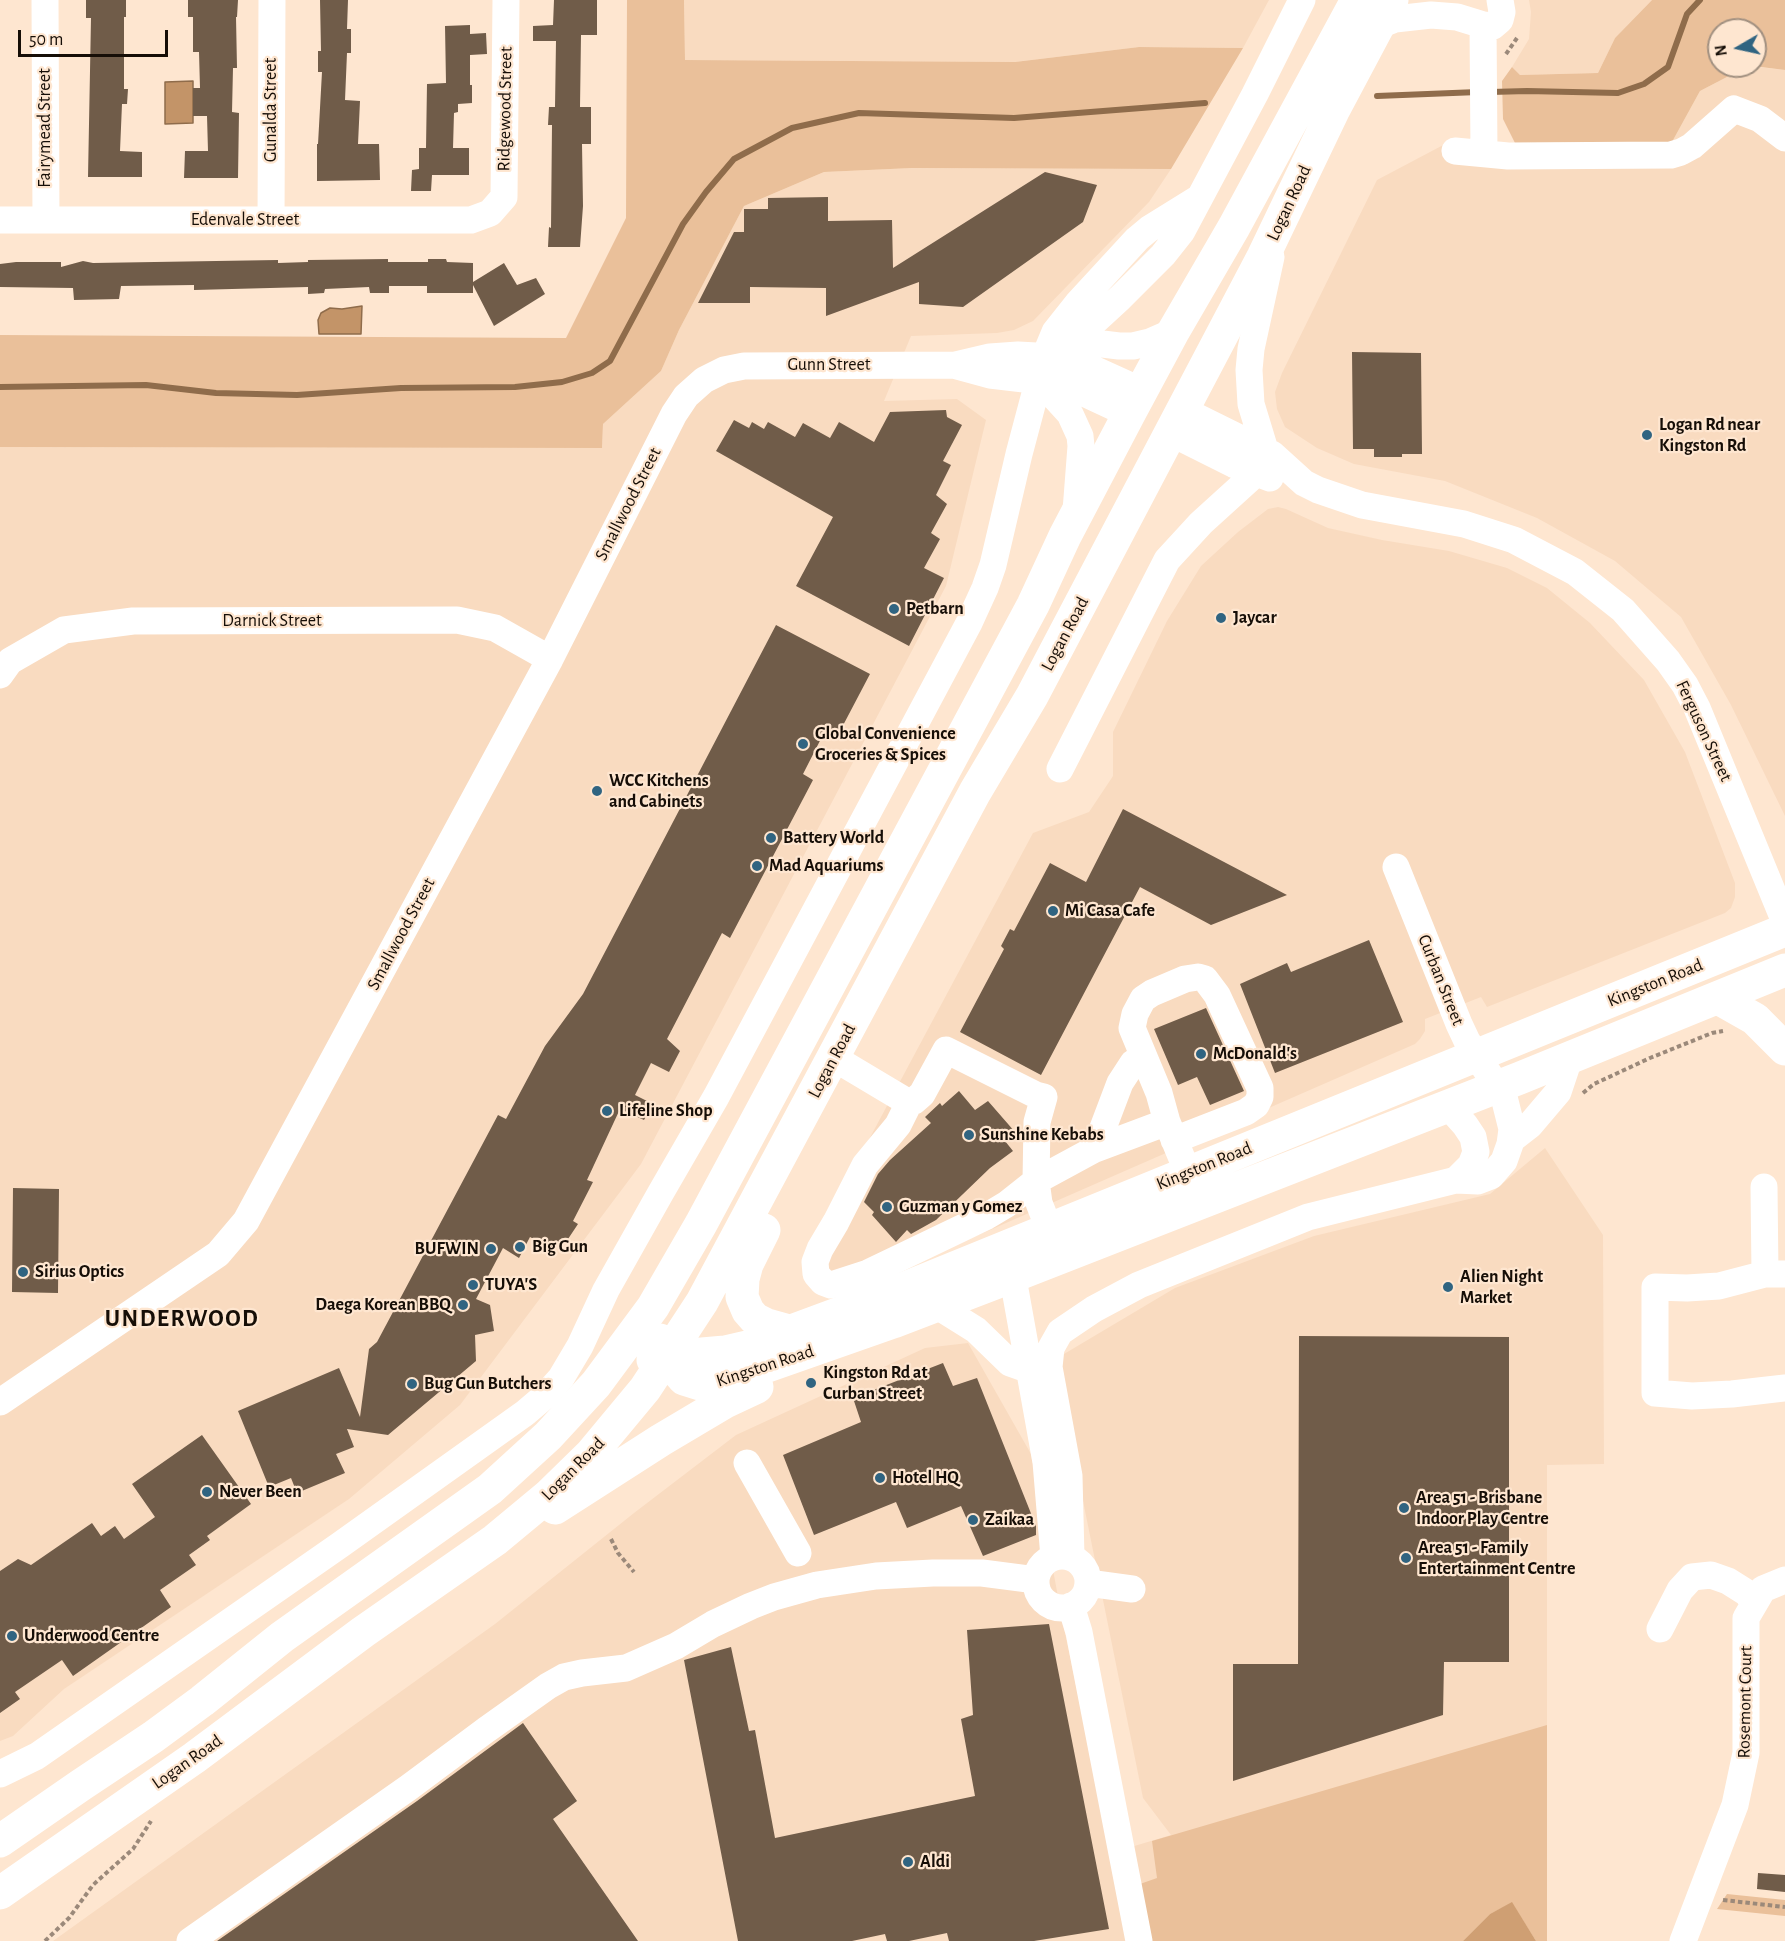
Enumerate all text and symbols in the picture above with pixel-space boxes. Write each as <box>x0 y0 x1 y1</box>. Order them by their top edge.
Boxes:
scale bar <box>21 18 171 56</box>
north arrow <box>1707 18 1767 78</box>
text: 50 m <box>29 31 63 49</box>
text: N <box>1712 44 1730 57</box>
street label: Ridgewood Street <box>493 46 517 172</box>
street label: Gunalda Street <box>260 58 282 162</box>
street label: Fairymead Street <box>34 68 56 188</box>
street label: Logan Road <box>1262 162 1316 244</box>
street label: Edenvale Street <box>191 209 299 231</box>
street label: Gunn Street <box>787 354 871 376</box>
place label: Logan Rd near Kingston Rd <box>1659 414 1760 456</box>
marker: Logan Rd near Kingston Rd <box>1640 428 1654 442</box>
street label: Smallwood Street <box>590 444 666 564</box>
street label: Logan Road <box>1036 593 1094 675</box>
place label: Petbarn <box>906 598 964 620</box>
marker: Petbarn <box>887 602 901 616</box>
place label: Jaycar <box>1233 607 1277 629</box>
street label: Darnick Street <box>222 610 322 632</box>
marker: Jaycar <box>1214 611 1228 625</box>
street label: Ferguson Street <box>1671 677 1737 785</box>
place label: Global Convenience Groceries & Spices <box>815 723 956 766</box>
marker: Global Convenience Groceries & Spices <box>796 737 810 751</box>
place label: WCC Kitchens and Cabinets <box>609 770 709 812</box>
marker: WCC Kitchens and Cabinets <box>590 784 604 798</box>
place label: Battery World <box>783 827 884 849</box>
marker: Battery World <box>764 831 778 845</box>
place label: Mad Aquariums <box>769 855 883 877</box>
marker: Mad Aquariums <box>750 859 764 873</box>
street label: Smallwood Street <box>362 874 440 994</box>
place label: Mi Casa Cafe <box>1065 900 1155 922</box>
marker: Mi Casa Cafe <box>1046 904 1060 918</box>
street label: Curban Street <box>1413 931 1469 1029</box>
street label: Kingston Road <box>1604 954 1706 1012</box>
street label: Logan Road <box>803 1020 861 1102</box>
place label: McDonald's <box>1213 1043 1297 1065</box>
marker: McDonald's <box>1194 1047 1208 1061</box>
place label: Lifeline Shop <box>619 1100 712 1122</box>
marker: Lifeline Shop <box>600 1104 614 1118</box>
place label: Sunshine Kebabs <box>981 1124 1104 1146</box>
marker: Sunshine Kebabs <box>962 1128 976 1142</box>
street label: Kingston Road <box>1153 1137 1255 1195</box>
place label: Guzman y Gomez <box>899 1196 1022 1218</box>
marker: Guzman y Gomez <box>880 1200 894 1214</box>
place label: Big Gun <box>532 1236 588 1258</box>
place label: BUFWIN <box>414 1238 479 1260</box>
marker: Big Gun <box>513 1240 527 1254</box>
marker: BUFWIN <box>484 1242 498 1256</box>
place label: Sirius Optics <box>35 1261 124 1283</box>
marker: Sirius Optics <box>16 1265 30 1279</box>
place label: Alien Night Market <box>1460 1266 1543 1308</box>
place label: TUYA'S <box>485 1274 537 1296</box>
marker: TUYA'S <box>466 1278 480 1292</box>
marker: Alien Night Market <box>1441 1280 1455 1294</box>
place label: Daega Korean BBQ <box>315 1294 451 1316</box>
marker: Daega Korean BBQ <box>456 1298 470 1312</box>
district label: UNDERWOOD <box>105 1305 259 1333</box>
street label: Kingston Road <box>714 1340 816 1392</box>
place label: Kingston Rd at Curban Street <box>823 1362 928 1404</box>
place label: Bug Gun Butchers <box>424 1373 551 1395</box>
marker: Kingston Rd at Curban Street <box>804 1376 818 1390</box>
marker: Bug Gun Butchers <box>405 1377 419 1391</box>
street label: Logan Road <box>537 1433 609 1505</box>
place label: Hotel HQ <box>892 1467 959 1489</box>
marker: Hotel HQ <box>873 1471 887 1485</box>
place label: Never Been <box>219 1481 302 1503</box>
marker: Never Been <box>200 1485 214 1499</box>
place label: Area 51 - Brisbane Indoor Play Centre <box>1416 1487 1549 1530</box>
marker: Area 51 - Brisbane Indoor Play Centre <box>1397 1501 1411 1515</box>
place label: Zaikaa <box>985 1509 1034 1531</box>
marker: Zaikaa <box>966 1513 980 1527</box>
place label: Area 51 - Family Entertainment Centre <box>1418 1537 1575 1580</box>
marker: Area 51 - Family Entertainment Centre <box>1399 1551 1413 1565</box>
place label: Underwood Centre <box>24 1625 159 1647</box>
marker: Underwood Centre <box>5 1629 19 1643</box>
street label: Rosemont Court <box>1733 1646 1757 1758</box>
street label: Logan Road <box>148 1730 226 1794</box>
place label: Aldi <box>920 1851 950 1873</box>
marker: Aldi <box>901 1855 915 1869</box>

